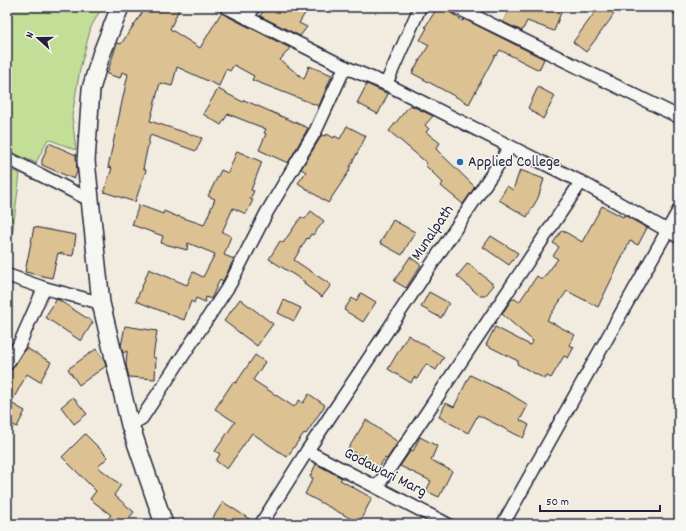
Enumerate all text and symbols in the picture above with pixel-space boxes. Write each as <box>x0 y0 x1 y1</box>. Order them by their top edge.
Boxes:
north arrow <box>18 18 58 58</box>
text: N <box>22 29 39 41</box>
place label: Applied College <box>468 151 560 174</box>
marker: Applied College <box>455 157 465 167</box>
street label: Munalpath <box>406 200 460 266</box>
street label: Godawari Marg <box>340 442 430 504</box>
scale bar <box>540 487 660 513</box>
text: 50 m <box>546 494 569 511</box>

